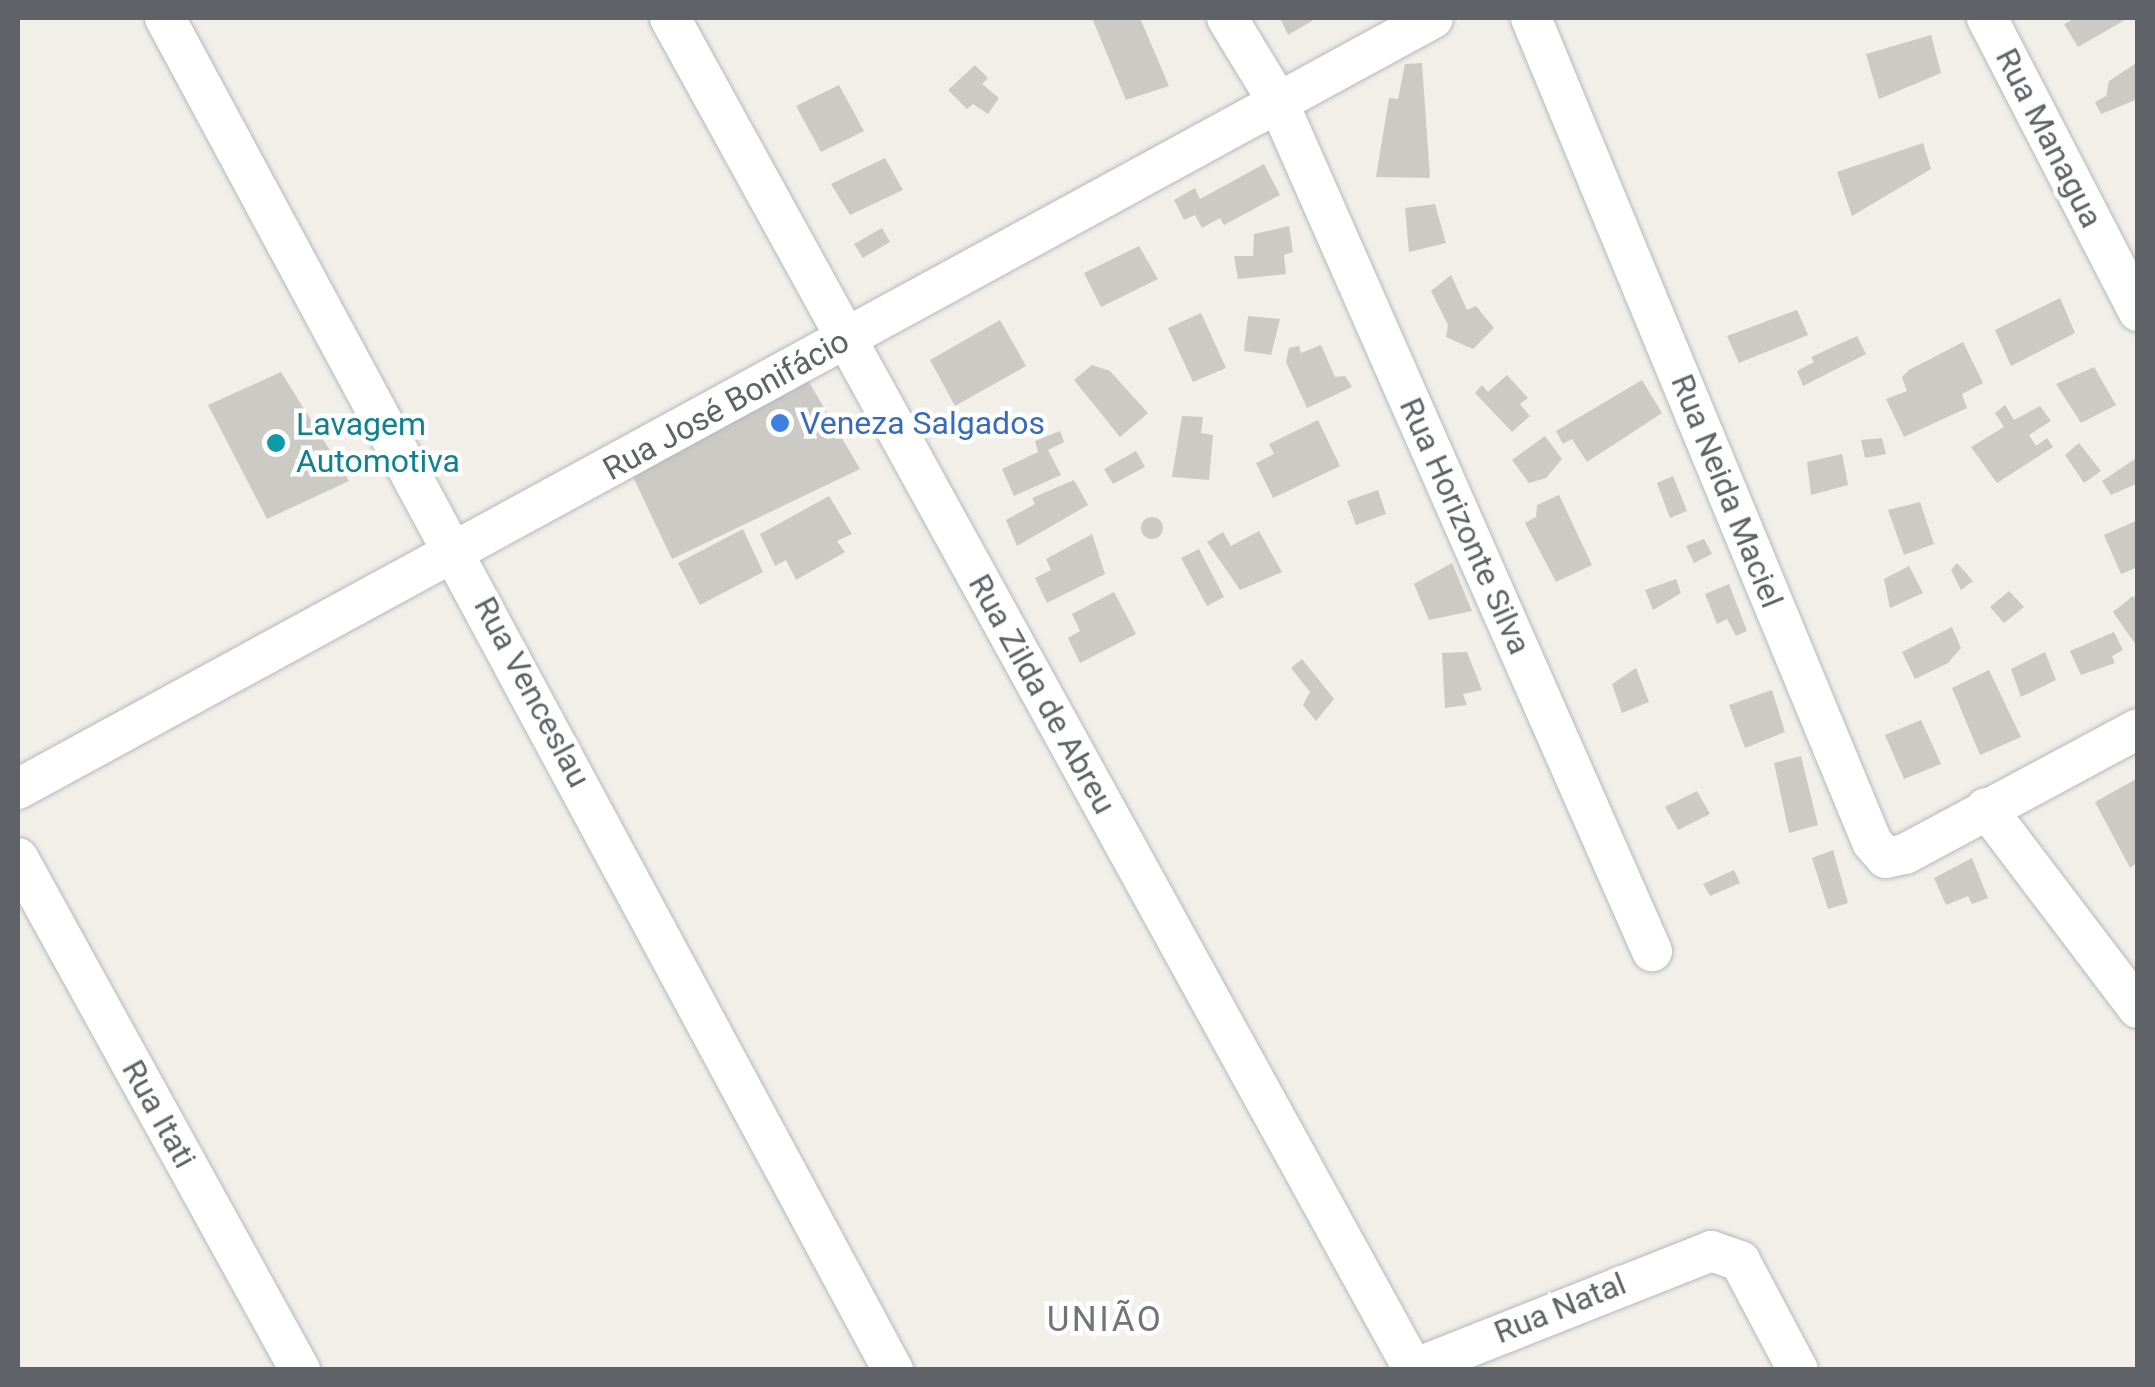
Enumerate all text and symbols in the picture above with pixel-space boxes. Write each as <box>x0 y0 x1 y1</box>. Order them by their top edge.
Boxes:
street label: Rua Managua <box>1987 42 2111 234</box>
street label: Rua José Bonifácio <box>596 322 856 488</box>
street label: Rua Neida Maciel <box>1663 369 1791 613</box>
street label: Rua Horizonte Silva <box>1391 392 1539 660</box>
place label: Veneza Salgados <box>800 404 1045 442</box>
place label: Lavagem Automotiva <box>296 406 460 481</box>
marker: Veneza Salgados <box>769 412 791 434</box>
marker: Lavagem Automotiva <box>265 432 287 454</box>
street label: Rua Zilda de Abreu <box>960 568 1124 820</box>
street label: Rua Venceslau <box>466 590 598 794</box>
street label: Rua Itati <box>114 1053 204 1175</box>
street label: Rua Natal <box>1489 1264 1631 1352</box>
district label: UNIÃO <box>1047 1299 1163 1341</box>

